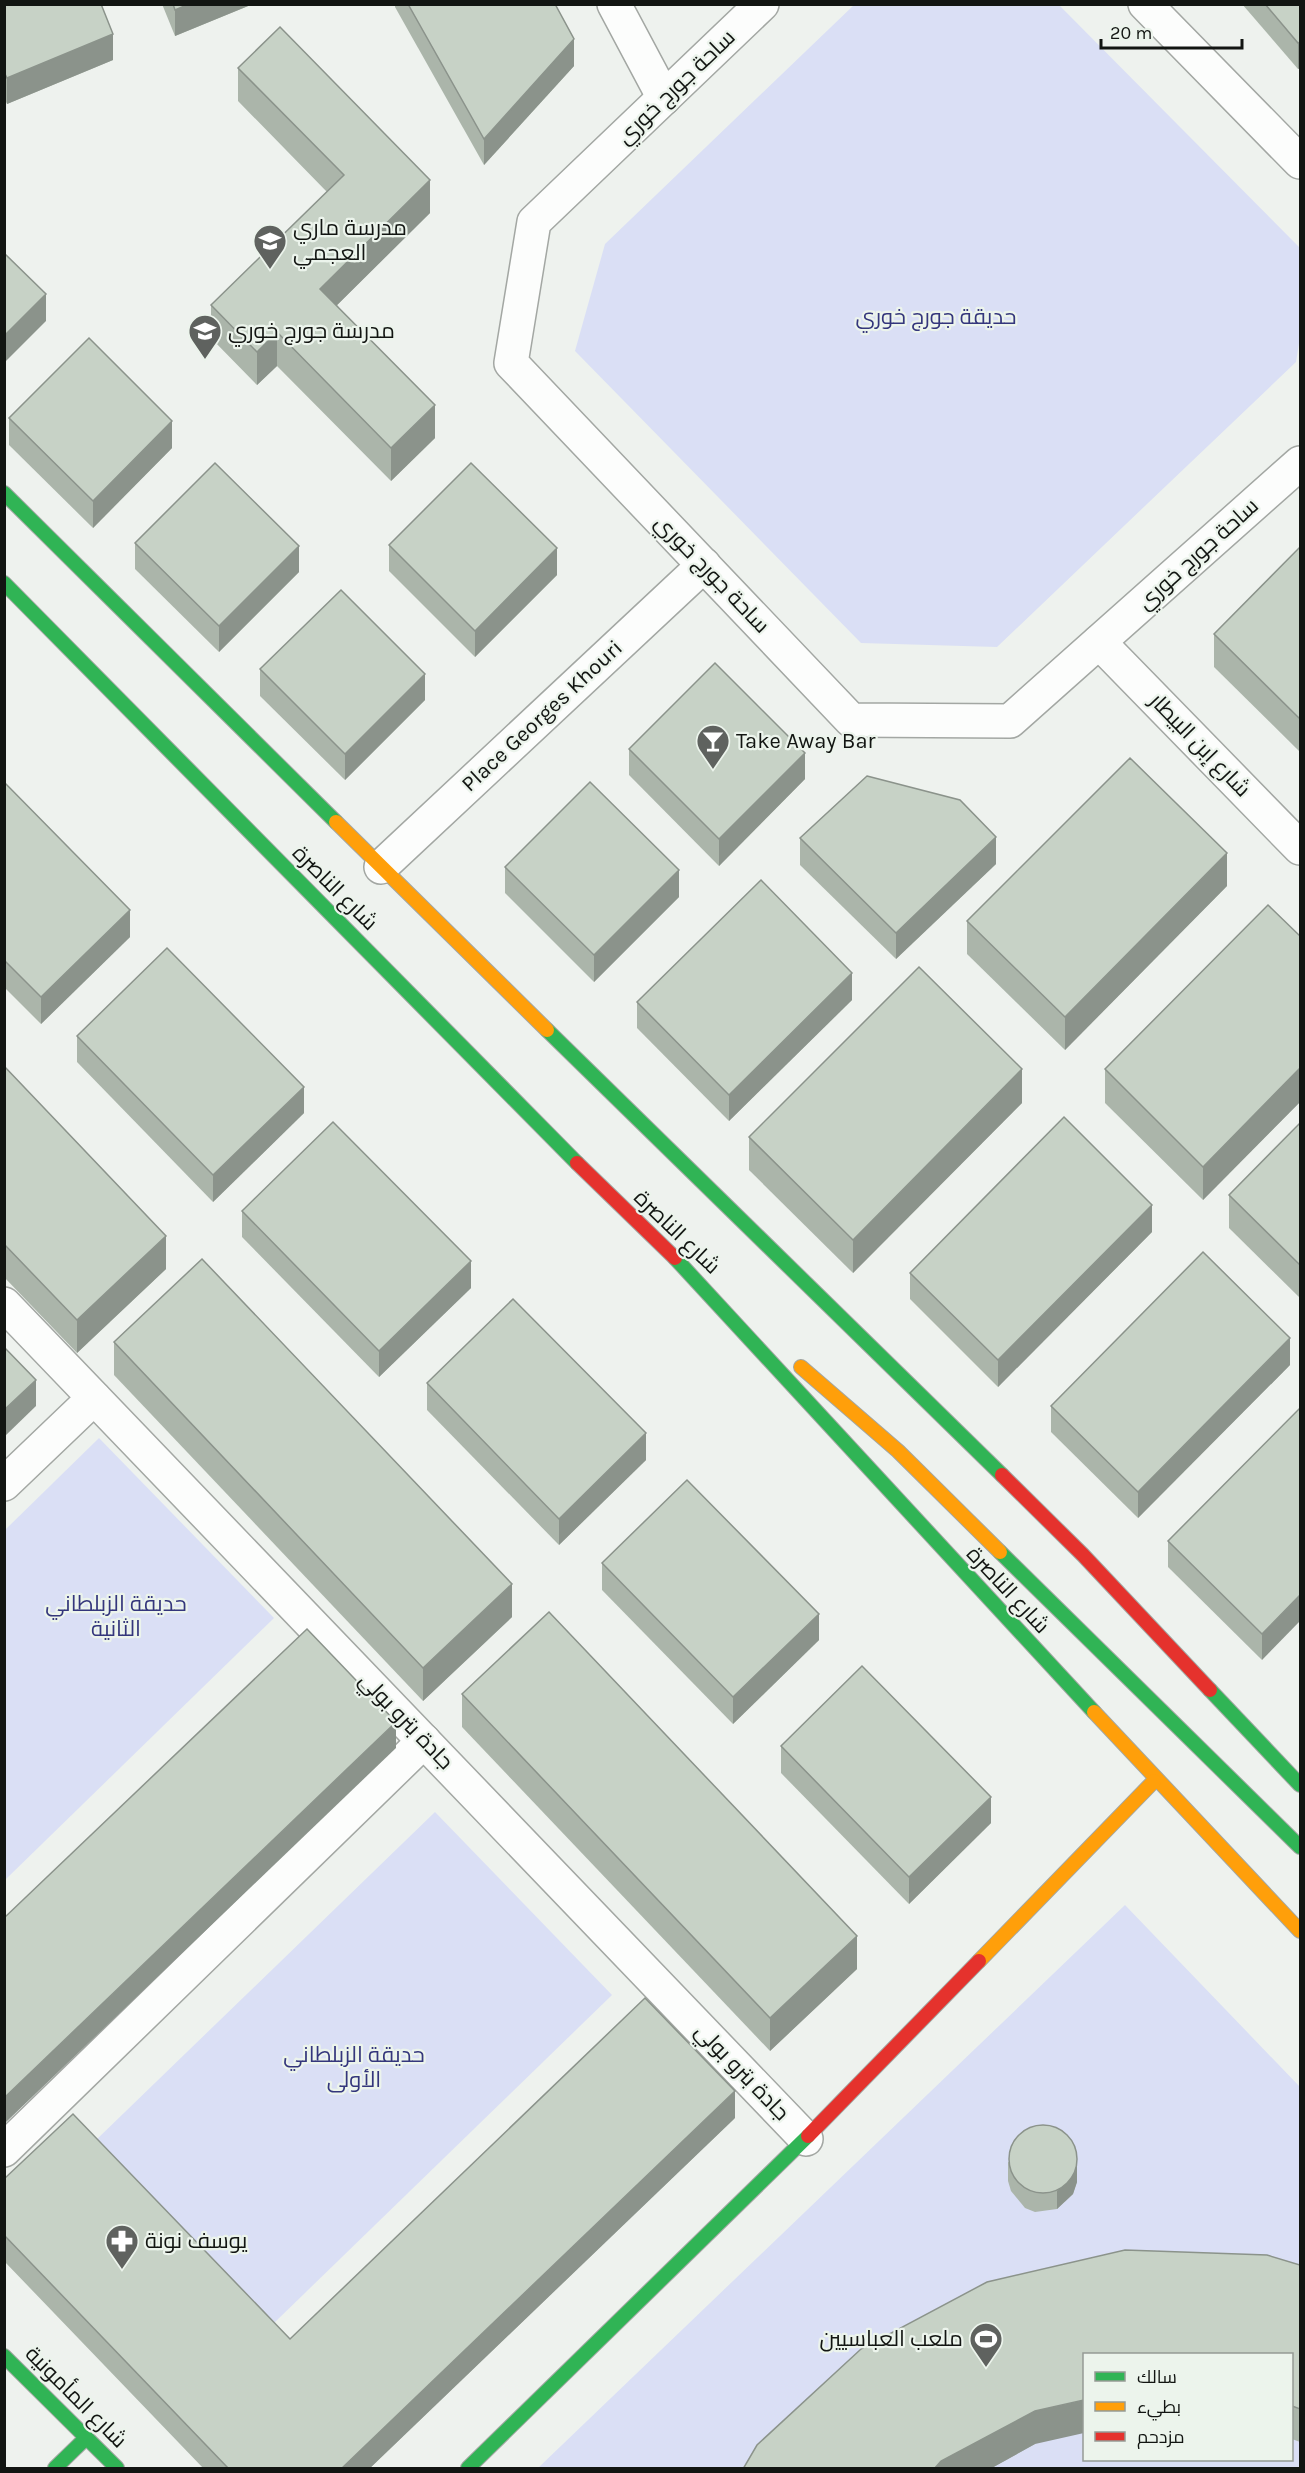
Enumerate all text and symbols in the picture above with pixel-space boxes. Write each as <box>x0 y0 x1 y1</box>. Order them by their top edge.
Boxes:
scale bar <box>1101 12 1242 50</box>
text: 20 m <box>1110 22 1152 44</box>
street label: ساحة جورج خوري <box>612 24 742 152</box>
place label: مدرسة ماري العجمي <box>293 215 407 269</box>
school or university icon: مدرسة ماري العجمي <box>252 223 288 270</box>
park label: حديقة جورج خوري <box>856 304 1016 333</box>
school or university icon: مدرسة جورج خوري <box>187 313 223 360</box>
place label: مدرسة جورج خوري <box>228 318 395 347</box>
street label: ساحة جورج خوري <box>1132 493 1266 617</box>
street label: ساحة جورج خوري <box>647 510 775 640</box>
street label: Place Georges Khouri <box>456 635 628 797</box>
street label: شارع إبن البيطار <box>1142 686 1256 803</box>
bar icon: Take Away Bar <box>695 723 731 770</box>
place label: Take Away Bar <box>736 728 876 754</box>
street label: شارع الناصرة <box>286 840 383 937</box>
street label: شارع الناصرة <box>628 1185 725 1280</box>
street label: شارع الناصرة <box>960 1541 1055 1640</box>
park label: حديقة الزبلطاني الثانية <box>45 1591 187 1642</box>
street label: جادة بترو بولي <box>351 1667 459 1777</box>
street label: جادة بترو بولي <box>687 2018 795 2128</box>
park label: حديقة الزبلطاني الأولى <box>283 2042 425 2093</box>
pharmacy icon: يوسف نونة <box>104 2223 140 2270</box>
place label: يوسف نونة <box>145 2228 248 2254</box>
sports icon: ملعب العباسيين <box>968 2321 1004 2368</box>
place label: ملعب العباسيين <box>820 2326 963 2352</box>
street label: شارع المأمونية <box>19 2340 133 2454</box>
legend <box>1083 2353 1293 2461</box>
text: سالك <box>1137 2366 1177 2388</box>
text: بطيء <box>1137 2396 1181 2421</box>
text: مزدحم <box>1137 2426 1185 2449</box>

